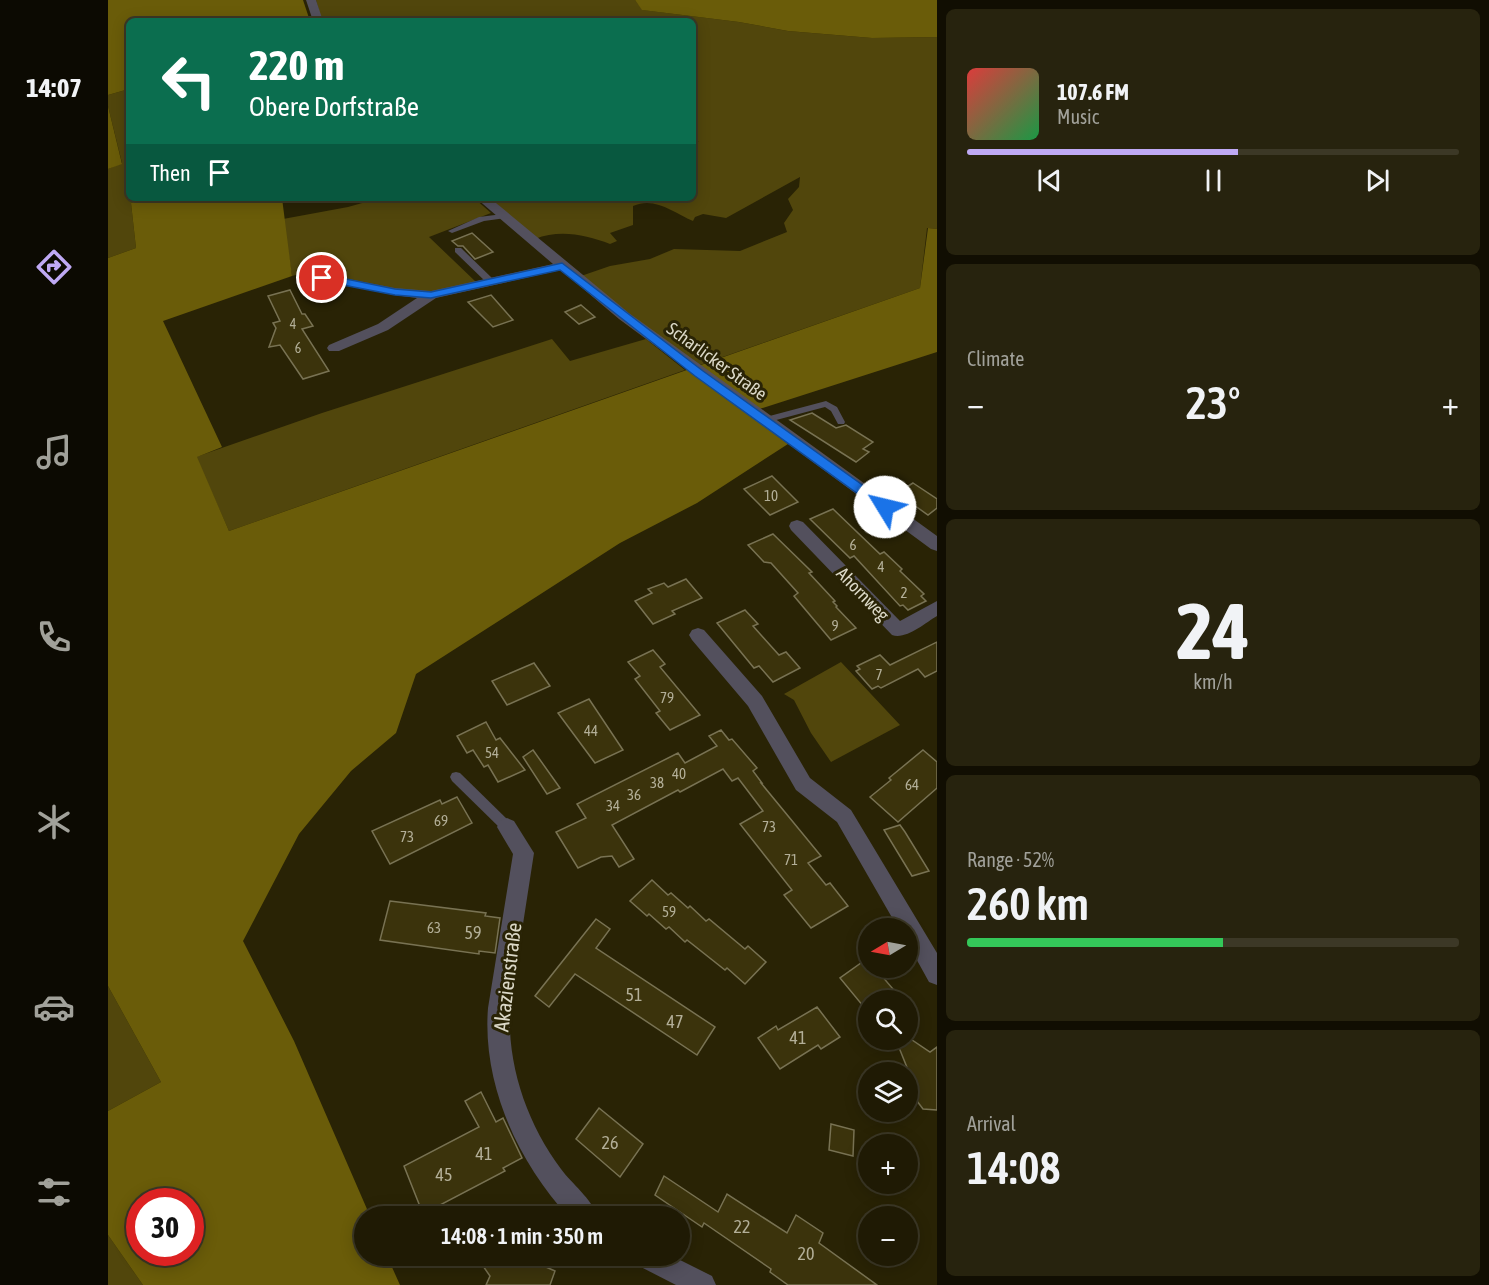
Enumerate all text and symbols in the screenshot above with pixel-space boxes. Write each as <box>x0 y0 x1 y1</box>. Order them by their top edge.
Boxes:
text: 220 m <box>249 41 344 89</box>
icon: left <box>150 42 228 120</box>
text: 14:07 <box>26 72 82 103</box>
text: 107.6 FM <box>1057 79 1129 105</box>
text: Obere Dorfstraße <box>249 91 419 122</box>
text: Music <box>1057 105 1099 128</box>
icon: arrive <box>203 156 236 189</box>
text: Then <box>150 160 191 186</box>
icon: previous <box>1033 164 1066 197</box>
icon: pause <box>1197 164 1230 197</box>
icon: next <box>1361 164 1394 197</box>
icon: directions <box>33 246 75 288</box>
pin <box>296 252 347 303</box>
icon: arrive <box>305 261 338 294</box>
house number: 4 <box>290 316 297 332</box>
street label: Scharlicker Straße <box>663 318 771 404</box>
house number: 6 <box>295 340 302 356</box>
text: Climate <box>967 347 1024 370</box>
text: 23° <box>1186 377 1240 429</box>
text: − <box>967 384 984 422</box>
text: + <box>1442 384 1459 422</box>
icon: music <box>33 431 75 473</box>
position arrow <box>853 475 917 539</box>
house number: 10 <box>764 487 778 504</box>
house number: 6 <box>849 536 857 553</box>
house number: 4 <box>877 558 885 575</box>
street label: Ahornweg <box>832 563 894 625</box>
house number: 2 <box>900 584 908 601</box>
text: 24 <box>1176 586 1250 676</box>
icon: phone <box>33 616 75 658</box>
house number: 9 <box>831 617 839 634</box>
house number: 7 <box>875 666 883 683</box>
text: km/h <box>1193 670 1233 693</box>
house number: 79 <box>660 689 674 706</box>
house number: 44 <box>584 722 598 739</box>
house number: 54 <box>485 744 499 761</box>
house number: 40 <box>672 765 686 782</box>
house number: 38 <box>650 774 664 791</box>
house number: 64 <box>905 776 919 793</box>
house number: 36 <box>627 786 641 803</box>
house number: 34 <box>606 797 620 814</box>
icon: climate <box>33 801 75 843</box>
house number: 69 <box>434 812 448 829</box>
house number: 73 <box>762 818 776 835</box>
house number: 73 <box>400 828 414 845</box>
text: Range · 52% <box>967 848 1054 871</box>
house number: 71 <box>784 851 798 868</box>
text: 260 km <box>967 878 1089 930</box>
house number: 59 <box>662 903 676 920</box>
north arrow <box>858 918 918 978</box>
map controls <box>858 918 918 1266</box>
house number: 63 <box>427 919 441 936</box>
street label: Akazienstraße <box>488 921 526 1033</box>
house number: 59 <box>465 922 481 943</box>
house number: 51 <box>626 984 642 1005</box>
icon: car <box>33 986 75 1028</box>
button: search <box>858 990 918 1050</box>
house number: 47 <box>667 1011 683 1032</box>
house number: 41 <box>790 1027 806 1048</box>
button: layers <box>858 1062 918 1122</box>
text: Arrival <box>967 1112 1016 1135</box>
house number: 26 <box>602 1132 618 1153</box>
button: + <box>858 1134 918 1194</box>
text: 14:08 <box>967 1142 1061 1194</box>
house number: 41 <box>476 1143 492 1164</box>
house number: 45 <box>436 1164 452 1185</box>
icon: filters <box>33 1171 75 1213</box>
speed limit sign: 30 <box>126 1188 204 1266</box>
button: − <box>858 1206 918 1266</box>
house number: 22 <box>734 1216 750 1237</box>
text: 14:08 · 1 min · 350 m <box>441 1223 603 1249</box>
house number: 20 <box>798 1243 814 1264</box>

